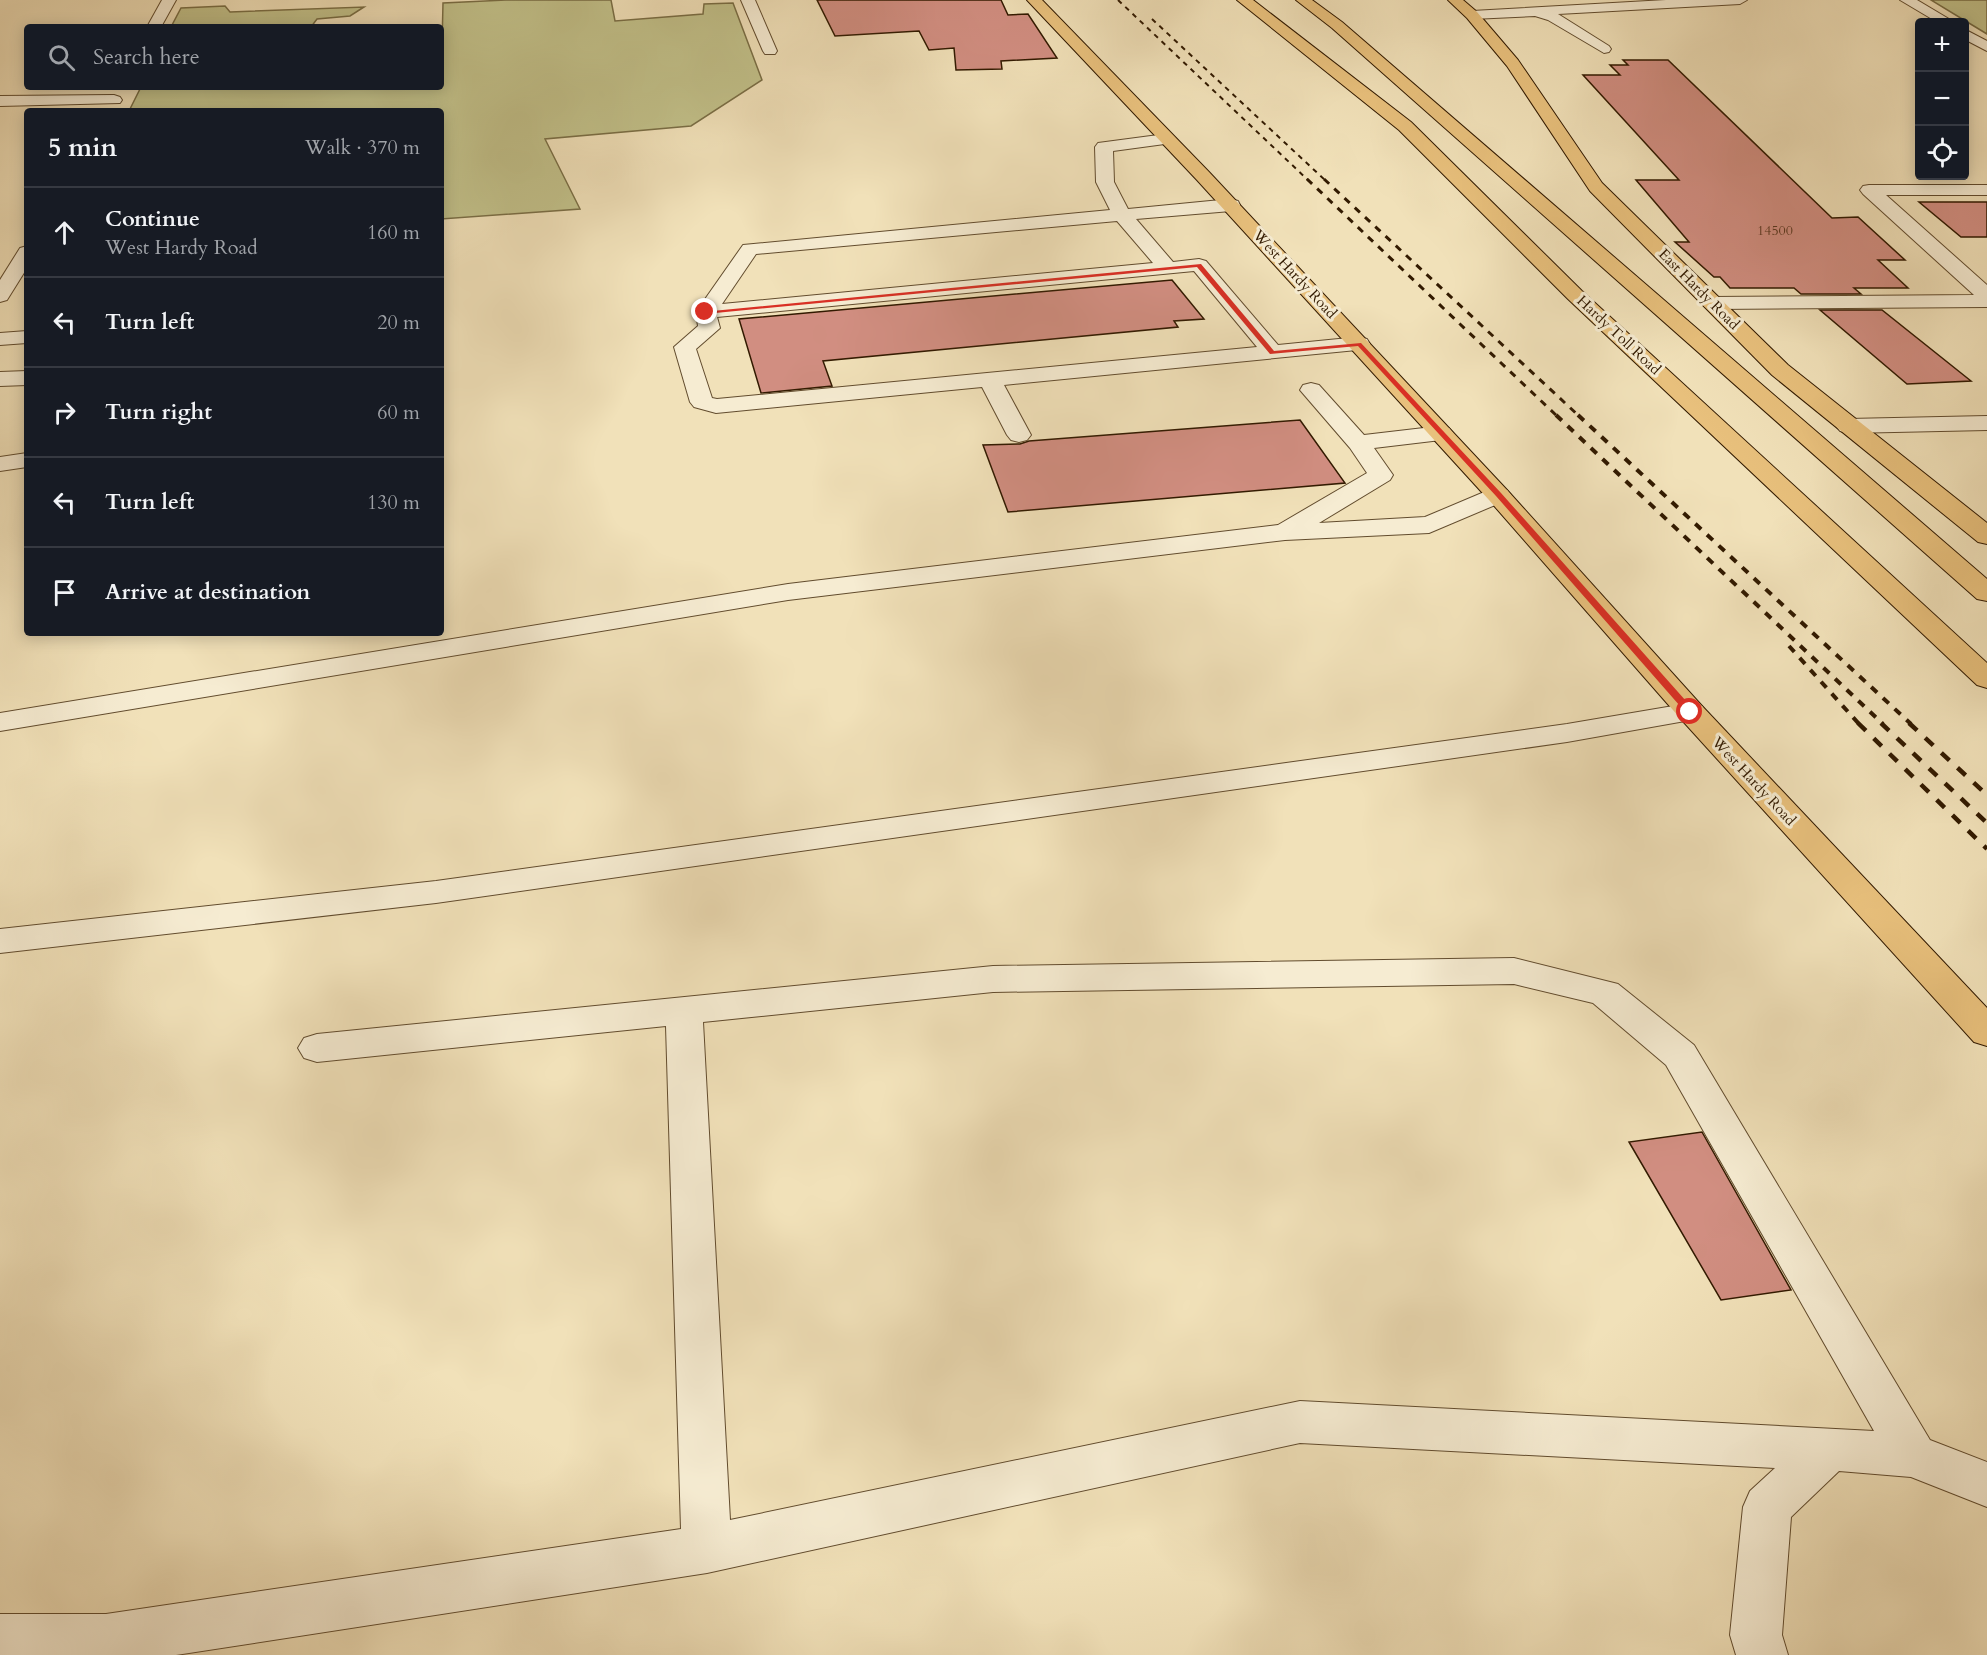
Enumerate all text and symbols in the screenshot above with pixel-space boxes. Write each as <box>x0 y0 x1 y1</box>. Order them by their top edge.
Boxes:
map controls <box>1915 18 1969 180</box>
button: + <box>1915 18 1969 72</box>
search box <box>24 24 444 90</box>
icon: search <box>45 41 78 74</box>
text: Search here <box>93 42 200 72</box>
button: − <box>1915 72 1969 126</box>
button: locate <box>1915 126 1969 180</box>
text: 5 min <box>48 130 117 165</box>
text: Walk · 370 m <box>305 134 420 161</box>
text: Continue <box>105 204 200 234</box>
icon: ahead <box>48 216 81 249</box>
text: 160 m <box>367 219 420 246</box>
house number: 14500 <box>1757 221 1793 240</box>
street label: West Hardy Road <box>1248 225 1341 323</box>
text: West Hardy Road <box>105 234 258 261</box>
street label: East Hardy Road <box>1654 244 1744 334</box>
street label: Hardy Toll Road <box>1573 291 1665 379</box>
route end <box>691 298 717 324</box>
icon: left <box>48 306 81 339</box>
text: Turn left <box>105 307 194 337</box>
text: 20 m <box>377 309 420 336</box>
icon: right <box>48 396 81 429</box>
text: Turn right <box>105 397 212 427</box>
text: 60 m <box>377 399 420 426</box>
icon: left <box>48 486 81 519</box>
text: Turn left <box>105 487 194 517</box>
text: 130 m <box>367 489 420 516</box>
icon: arrive <box>48 576 81 609</box>
text: Arrive at destination <box>105 577 310 607</box>
route start <box>1676 698 1702 724</box>
street label: West Hardy Road <box>1707 732 1800 830</box>

